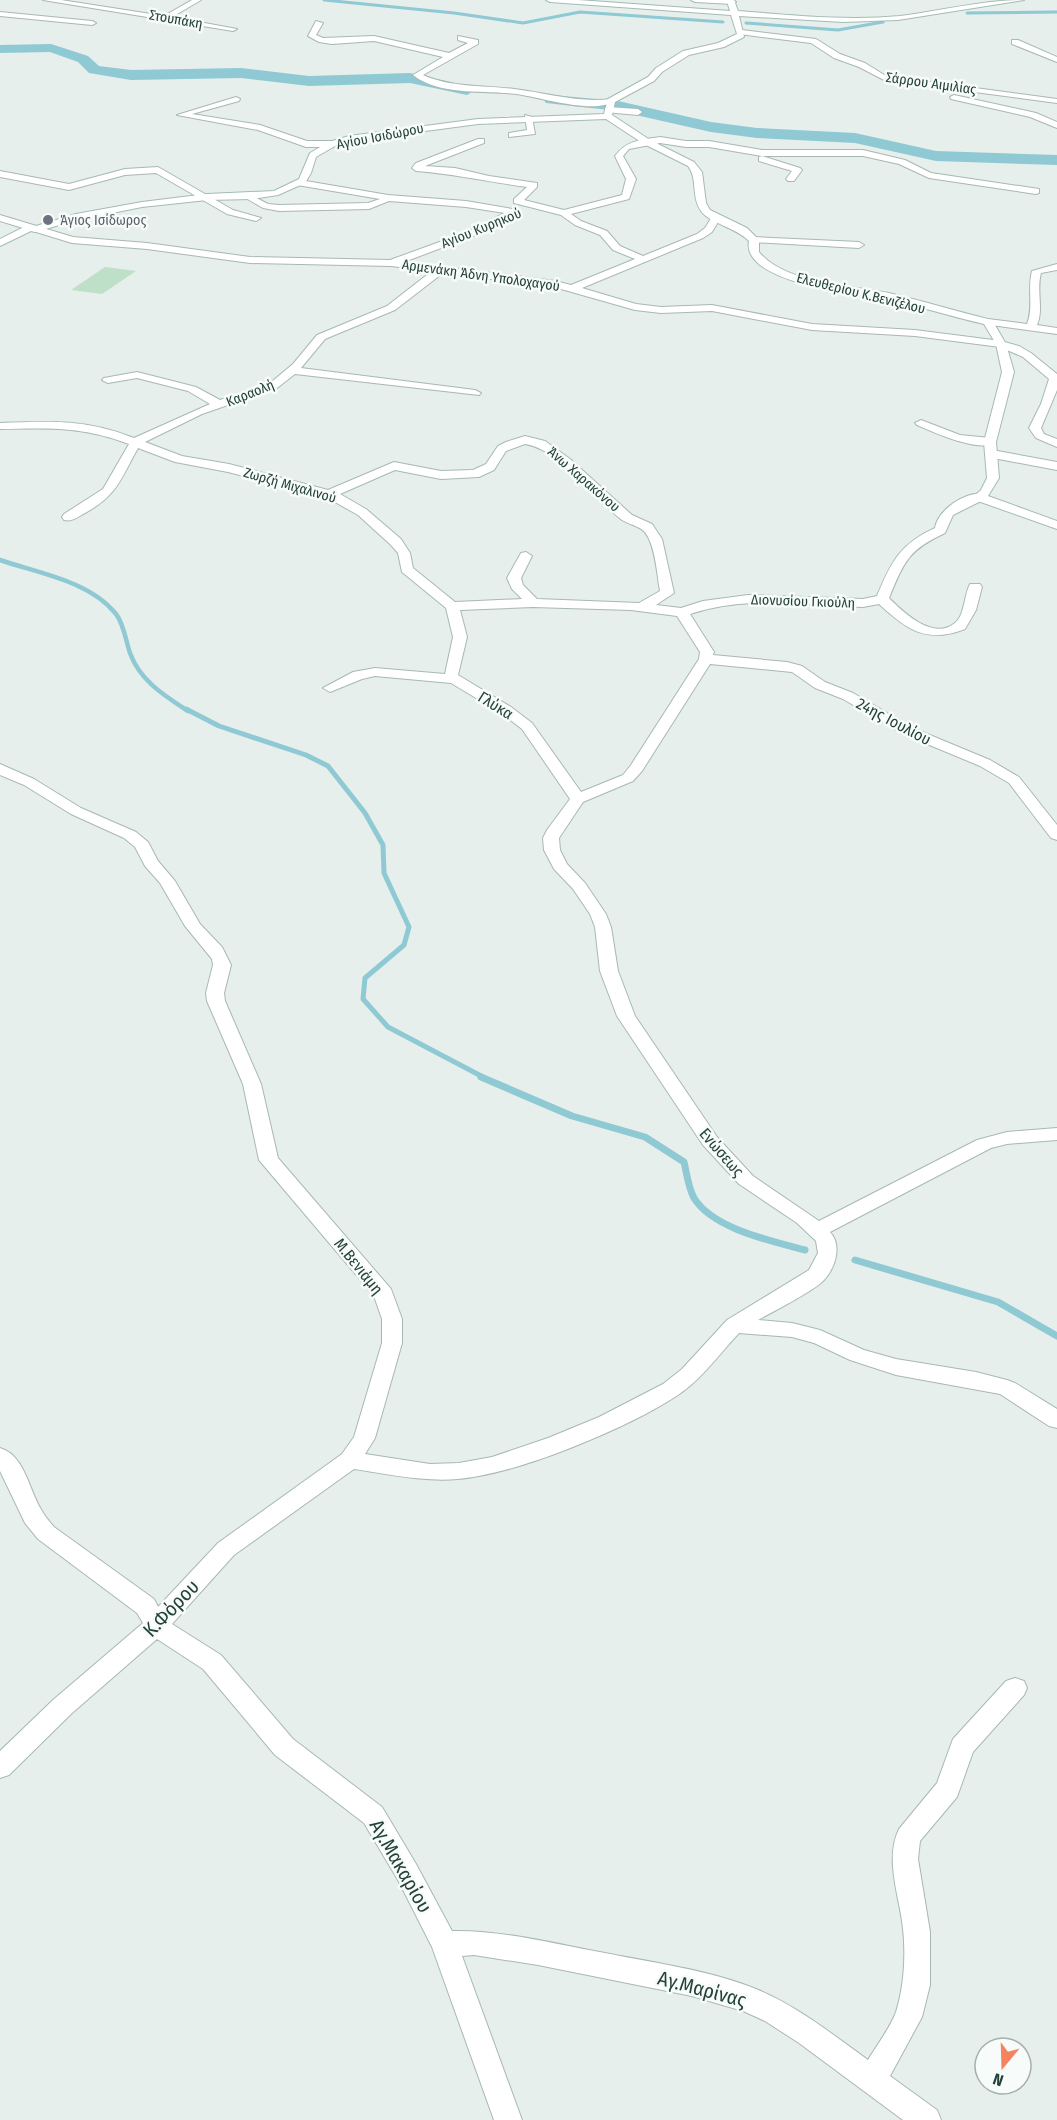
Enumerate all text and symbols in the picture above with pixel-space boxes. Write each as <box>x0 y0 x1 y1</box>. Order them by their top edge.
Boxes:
street label: Στουπάκη <box>148 6 204 33</box>
street label: Σάρρου Αιμιλίας <box>885 69 977 98</box>
street label: Αγίου Ισιδώρου <box>335 120 425 153</box>
street label: Αγίου Κυρηκού <box>439 205 524 252</box>
place label: Άγιος Ισίδωρος <box>60 212 146 229</box>
marker: Άγιος Ισίδωρος <box>41 213 55 227</box>
street label: Αρμενάκη Άδνη Υπολοχαγού <box>401 256 561 295</box>
street label: Ελευθερίου Κ.Βενιζέλου <box>795 269 927 318</box>
street label: Καραολή <box>224 376 277 411</box>
street label: Άνω Χαρακόνου <box>544 443 623 515</box>
street label: Ζωρζή Μιχαλινού <box>242 464 338 507</box>
street label: Διονυσίου Γκιούλη <box>751 591 855 612</box>
street label: Γλύκα <box>475 687 517 724</box>
street label: 24ης Ιουλίου <box>853 694 934 749</box>
street label: Ενώσεως <box>695 1124 748 1181</box>
street label: Μ.Βενιάμη <box>330 1234 387 1298</box>
street label: Κ.Φόρου <box>138 1574 204 1642</box>
street label: Αγ.Μακαρίου <box>365 1815 437 1917</box>
street label: Αγ.Μαρίνας <box>655 1966 749 2012</box>
north arrow <box>973 2036 1033 2096</box>
text: N <box>991 2069 1006 2090</box>

